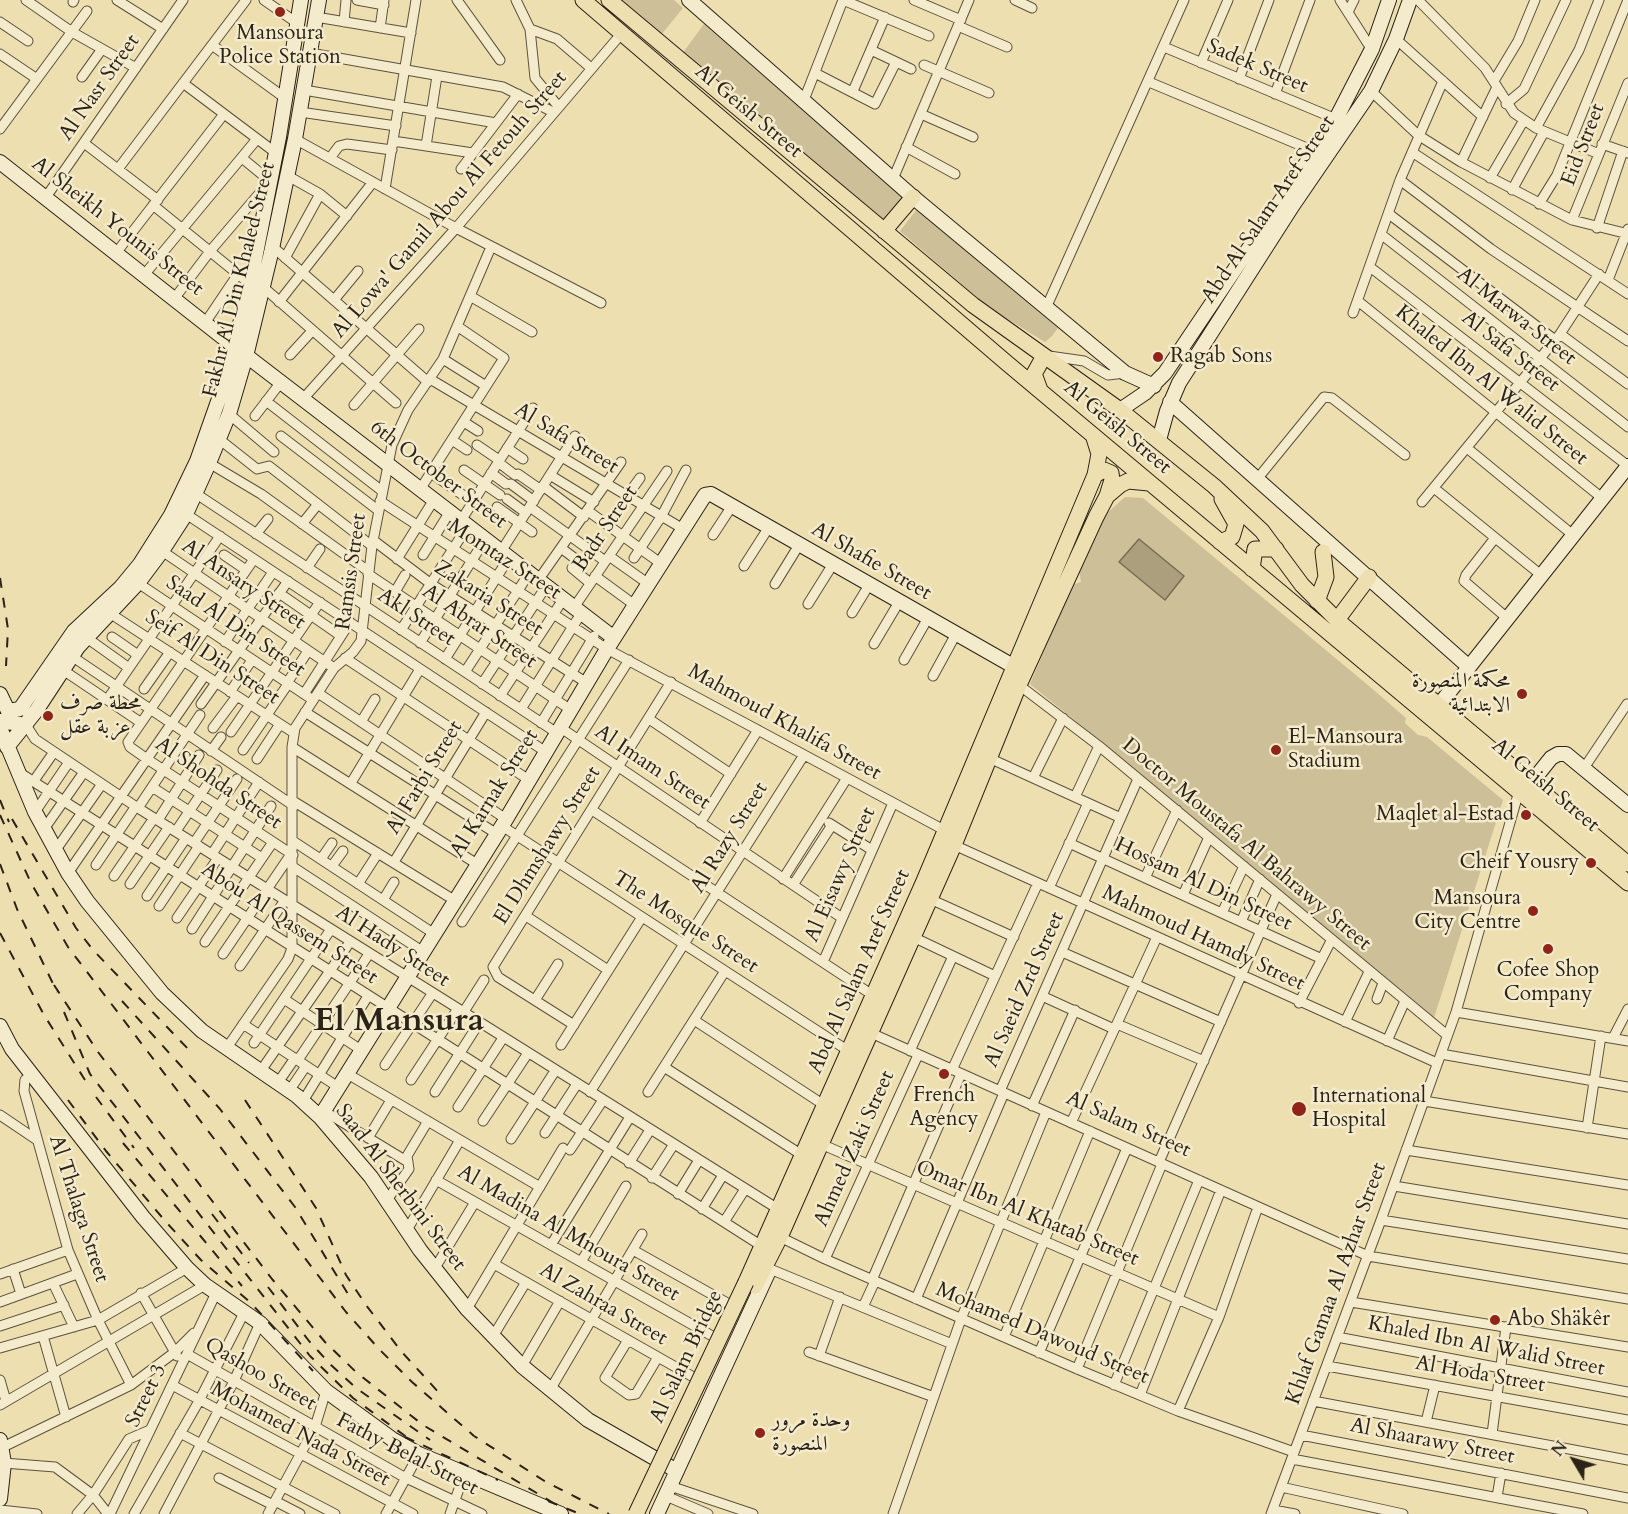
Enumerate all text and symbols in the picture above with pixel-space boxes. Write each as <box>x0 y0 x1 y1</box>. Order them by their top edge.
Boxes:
marker: Mansoura Police Station <box>273 5 287 19</box>
place label: Mansoura Police Station <box>219 21 341 71</box>
street label: Al Nasr Street <box>54 30 146 146</box>
street label: Sadek Street <box>1203 34 1311 100</box>
street label: Al Geish Street <box>689 60 807 164</box>
street label: Al Lowa' Gamil Abou Al Fetouh Street <box>327 66 573 344</box>
street label: Eid Street <box>1557 100 1611 190</box>
street label: Abd Al Salam Aref Street <box>1197 111 1341 309</box>
street label: Al Sheikh Younis Street <box>26 152 208 302</box>
street label: Fakhr Al Din Khaled Street <box>199 160 281 400</box>
street label: Al Marwa Street <box>1451 263 1581 371</box>
street label: Khaled Ibn Al Walid Street <box>1390 300 1592 472</box>
street label: Al Safa Street <box>1456 306 1564 398</box>
place label: Ragab Sons <box>1170 344 1272 370</box>
marker: Ragab Sons <box>1151 350 1165 364</box>
street label: Al Geish Street <box>1058 376 1176 480</box>
street label: Al Safa Street <box>509 398 623 480</box>
street label: 6th October Street <box>365 415 511 535</box>
street label: Badr Street <box>568 481 644 577</box>
street label: Ramsis Street <box>331 512 373 632</box>
street label: Momtaz Street <box>443 514 565 606</box>
street label: Al Shafie Street <box>806 517 936 607</box>
street label: Al Ansary Street <box>176 534 310 636</box>
street label: Zakaria Street <box>429 556 547 642</box>
street label: Saad Al Din Street <box>161 571 309 683</box>
street label: Al Abrar Street <box>417 579 541 675</box>
street label: Akl Street <box>372 584 460 652</box>
street label: Seif Al Din Street <box>140 605 284 711</box>
street label: Mahmoud Khalifa Street <box>683 659 885 787</box>
place label: محكمة المنصورة الابتدائية <box>1412 669 1510 719</box>
marker: محكمة المنصورة الابتدائية <box>1515 687 1529 701</box>
place label: محطة صرف عزبة عقل <box>60 691 141 741</box>
marker: محطة صرف عزبة عقل <box>41 709 55 723</box>
street label: Al Farbi Street <box>381 717 469 839</box>
street label: Al Imam Street <box>589 720 715 816</box>
street label: Al Karnak Street <box>445 725 545 863</box>
place label: El-Mansoura Stadium <box>1288 725 1403 775</box>
street label: Al Shohda Street <box>150 732 286 836</box>
street label: Doctor Moustafa Al Bahrawy Street <box>1116 733 1376 957</box>
street label: Al Geish Street <box>1486 734 1604 838</box>
marker: El-Mansoura Stadium <box>1269 743 1283 757</box>
street label: El Dhmshawy Street <box>489 762 607 930</box>
street label: Al Razy Street <box>686 778 774 898</box>
place label: Maqlet al-Estad <box>1376 802 1514 828</box>
street label: Al Eisawy Street <box>800 804 882 946</box>
marker: Maqlet al-Estad <box>1519 808 1533 822</box>
street label: Hossam Al Din Street <box>1110 833 1296 937</box>
place label: Cheif Yousry <box>1460 850 1579 876</box>
marker: Cheif Yousry <box>1584 856 1598 870</box>
street label: Abou Al Qassem Street <box>196 858 382 990</box>
street label: The Mosque Street <box>607 866 763 980</box>
street label: Abd Al Salam Aref Street <box>804 866 916 1078</box>
street label: Mahmoud Hamdy Street <box>1098 881 1308 997</box>
place label: Mansoura City Centre <box>1414 886 1521 936</box>
street label: Al Hady Street <box>330 901 454 993</box>
marker: Mansoura City Centre <box>1526 904 1540 918</box>
street label: Al Saeid Zrd Street <box>979 908 1071 1072</box>
marker: Cofee Shop Company <box>1541 942 1555 956</box>
place label: Cofee Shop Company <box>1496 958 1600 1008</box>
district label: El Mansura <box>314 1002 484 1042</box>
street label: Ahmed Zaki Street <box>809 1067 901 1231</box>
marker: French Agency <box>937 1067 951 1081</box>
place label: French Agency <box>910 1083 978 1133</box>
place label: International Hospital <box>1312 1084 1426 1134</box>
street label: Al Salam Street <box>1062 1086 1194 1164</box>
street label: Saad Al Sherbini Street <box>329 1100 471 1276</box>
marker: International Hospital <box>1290 1100 1308 1118</box>
street label: Al Thalaga Street <box>42 1132 114 1286</box>
street label: Omar Ibn Al Khatab Street <box>912 1156 1142 1272</box>
street label: Al Madina Al Mnoura Street <box>453 1160 683 1308</box>
street label: Khlaf Gamaa Al Azhar Street <box>1281 1160 1393 1408</box>
street label: Al Zahraa Street <box>535 1258 671 1352</box>
street label: Mohamed Dawoud Street <box>932 1278 1152 1390</box>
street label: Al Salam Bridge <box>645 1287 729 1427</box>
place label: Abo Shäkêr <box>1507 1307 1610 1333</box>
street label: Khaled Ibn Al Walid Street <box>1365 1312 1607 1382</box>
marker: Abo Shäkêr <box>1488 1313 1502 1327</box>
street label: Qashoo Street <box>200 1333 320 1417</box>
street label: Al Hoda Street <box>1413 1351 1547 1399</box>
street label: Street 3 <box>121 1360 173 1432</box>
street label: Mohamed Nada Street <box>206 1377 394 1493</box>
street label: Fathy Belal Street <box>332 1408 482 1502</box>
place label: وحدة مرور المنصورة <box>772 1408 850 1458</box>
street label: Al Shaarawy Street <box>1348 1414 1516 1470</box>
marker: وحدة مرور المنصورة <box>753 1426 767 1440</box>
north arrow <box>1544 1430 1604 1490</box>
text: N <box>1547 1437 1573 1461</box>

